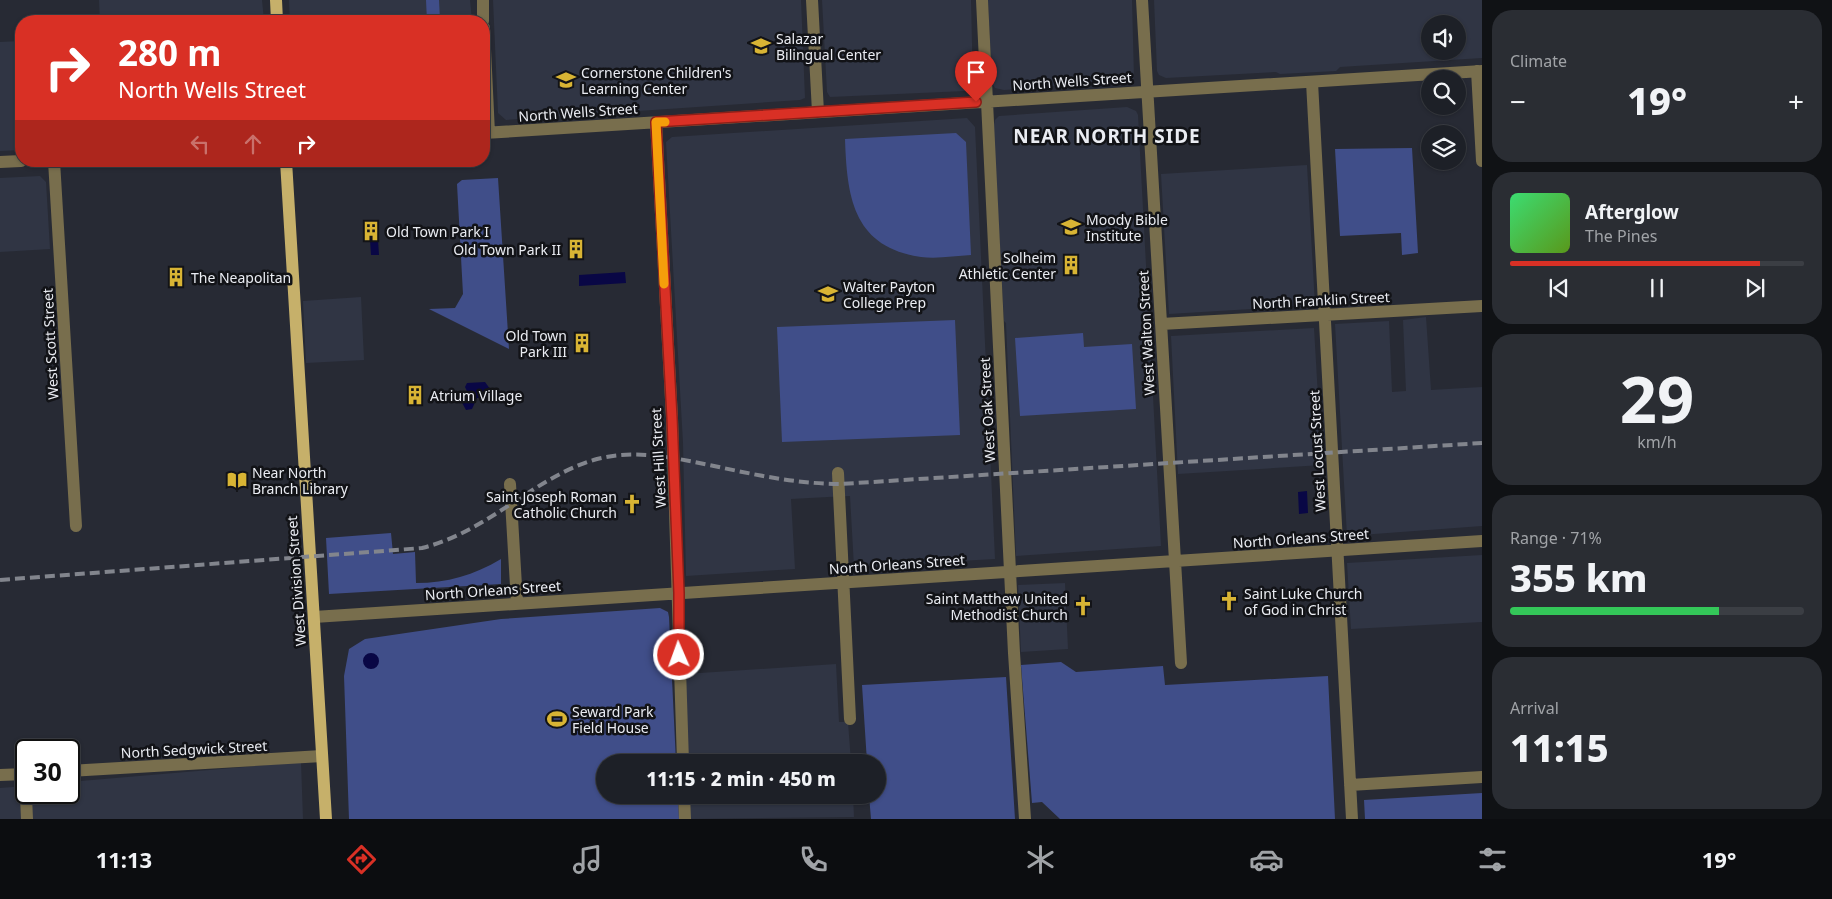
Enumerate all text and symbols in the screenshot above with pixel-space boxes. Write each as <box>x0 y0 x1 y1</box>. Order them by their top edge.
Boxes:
map controls <box>1421 15 1466 170</box>
button: sound <box>1421 15 1466 60</box>
text: 280 m <box>118 29 221 76</box>
place label: Salazar Bilingual Center <box>776 29 881 64</box>
icon: right <box>35 35 100 100</box>
school or university icon: Salazar Bilingual Center <box>750 35 772 57</box>
text: Climate <box>1510 50 1567 72</box>
pin <box>955 51 997 102</box>
icon: arrive <box>962 58 990 86</box>
place label: Cornerstone Children's Learning Center <box>581 63 732 98</box>
street label: North Wells Street <box>1012 67 1132 95</box>
school or university icon: Cornerstone Children's Learning Center <box>555 69 577 91</box>
button: search <box>1421 70 1466 115</box>
text: North Wells Street <box>118 74 306 104</box>
text: 19° <box>1627 74 1687 126</box>
text: − <box>1510 82 1526 120</box>
text: + <box>1788 82 1804 120</box>
street label: North Wells Street <box>518 98 638 126</box>
district label: NEAR NORTH SIDE <box>1013 123 1201 149</box>
button: layers <box>1421 125 1466 170</box>
icon: left <box>186 130 214 158</box>
icon: ahead <box>239 130 267 158</box>
icon: right <box>292 130 320 158</box>
text: Afterglow <box>1585 199 1679 225</box>
place label: Moody Bible Institute <box>1086 210 1168 245</box>
school or university icon: Moody Bible Institute <box>1060 216 1082 238</box>
building icon: Old Town Park I <box>360 220 382 242</box>
place label: Old Town Park I <box>386 222 489 241</box>
text: The Pines <box>1585 225 1657 247</box>
building icon: Old Town Park II <box>565 238 587 260</box>
place label: Old Town Park II <box>453 240 561 259</box>
place label: Solheim Athletic Center <box>959 248 1056 283</box>
building icon: Solheim Athletic Center <box>1060 254 1082 276</box>
building icon: The Neapolitan <box>165 266 187 288</box>
place label: The Neapolitan <box>191 268 291 287</box>
street label: West Walton Street <box>1133 270 1159 396</box>
icon: previous <box>1545 274 1573 302</box>
icon: pause <box>1643 274 1671 302</box>
icon: next <box>1741 274 1769 302</box>
place label: Walter Payton College Prep <box>843 277 935 312</box>
school or university icon: Walter Payton College Prep <box>817 283 839 305</box>
street label: North Franklin Street <box>1252 287 1390 313</box>
street label: West Scott Street <box>38 288 62 400</box>
place label: Old Town Park III <box>506 326 567 361</box>
building icon: Old Town Park III <box>571 332 593 354</box>
text: 29 <box>1620 354 1694 442</box>
street label: West Oak Street <box>975 357 999 463</box>
building icon: Atrium Village <box>404 384 426 406</box>
place label: Atrium Village <box>430 386 522 405</box>
street label: West Locust Street <box>1304 390 1330 512</box>
street label: West Hill Street <box>646 408 670 508</box>
text: km/h <box>1637 431 1677 453</box>
place label: Near North Branch Library <box>252 463 349 498</box>
library icon: Near North Branch Library <box>226 469 248 491</box>
place label: Saint Joseph Roman Catholic Church <box>486 487 617 522</box>
church icon: Saint Joseph Roman Catholic Church <box>621 493 643 515</box>
street label: West Division Street <box>282 515 310 647</box>
street label: North Orleans Street <box>1232 524 1370 552</box>
text: Range · 71% <box>1510 527 1602 549</box>
street label: North Orleans Street <box>828 550 966 578</box>
text: 355 km <box>1510 551 1648 603</box>
street label: North Orleans Street <box>424 576 562 604</box>
place label: Saint Luke Church of God in Christ <box>1244 584 1363 619</box>
place label: Saint Matthew United Methodist Church <box>926 589 1068 624</box>
church icon: Saint Luke Church of God in Christ <box>1218 590 1240 612</box>
church icon: Saint Matthew United Methodist Church <box>1072 595 1094 617</box>
position arrow <box>652 628 704 680</box>
text: Arrival <box>1510 697 1559 719</box>
place label: Seward Park Field House <box>572 702 654 737</box>
sports icon: Seward Park Field House <box>546 708 568 730</box>
text: 11:15 <box>1510 721 1609 773</box>
street label: North Sedgwick Street <box>120 736 268 762</box>
speed limit sign: 30 <box>15 739 80 804</box>
text: 11:15 · 2 min · 450 m <box>646 766 836 792</box>
icon: directions <box>344 842 379 877</box>
icon: music <box>570 842 605 877</box>
icon: phone <box>796 842 831 877</box>
icon: climate <box>1023 842 1058 877</box>
icon: car <box>1249 842 1284 877</box>
icon: filters <box>1475 842 1510 877</box>
text: 11:13 <box>96 844 152 874</box>
text: 19° <box>1702 844 1736 874</box>

